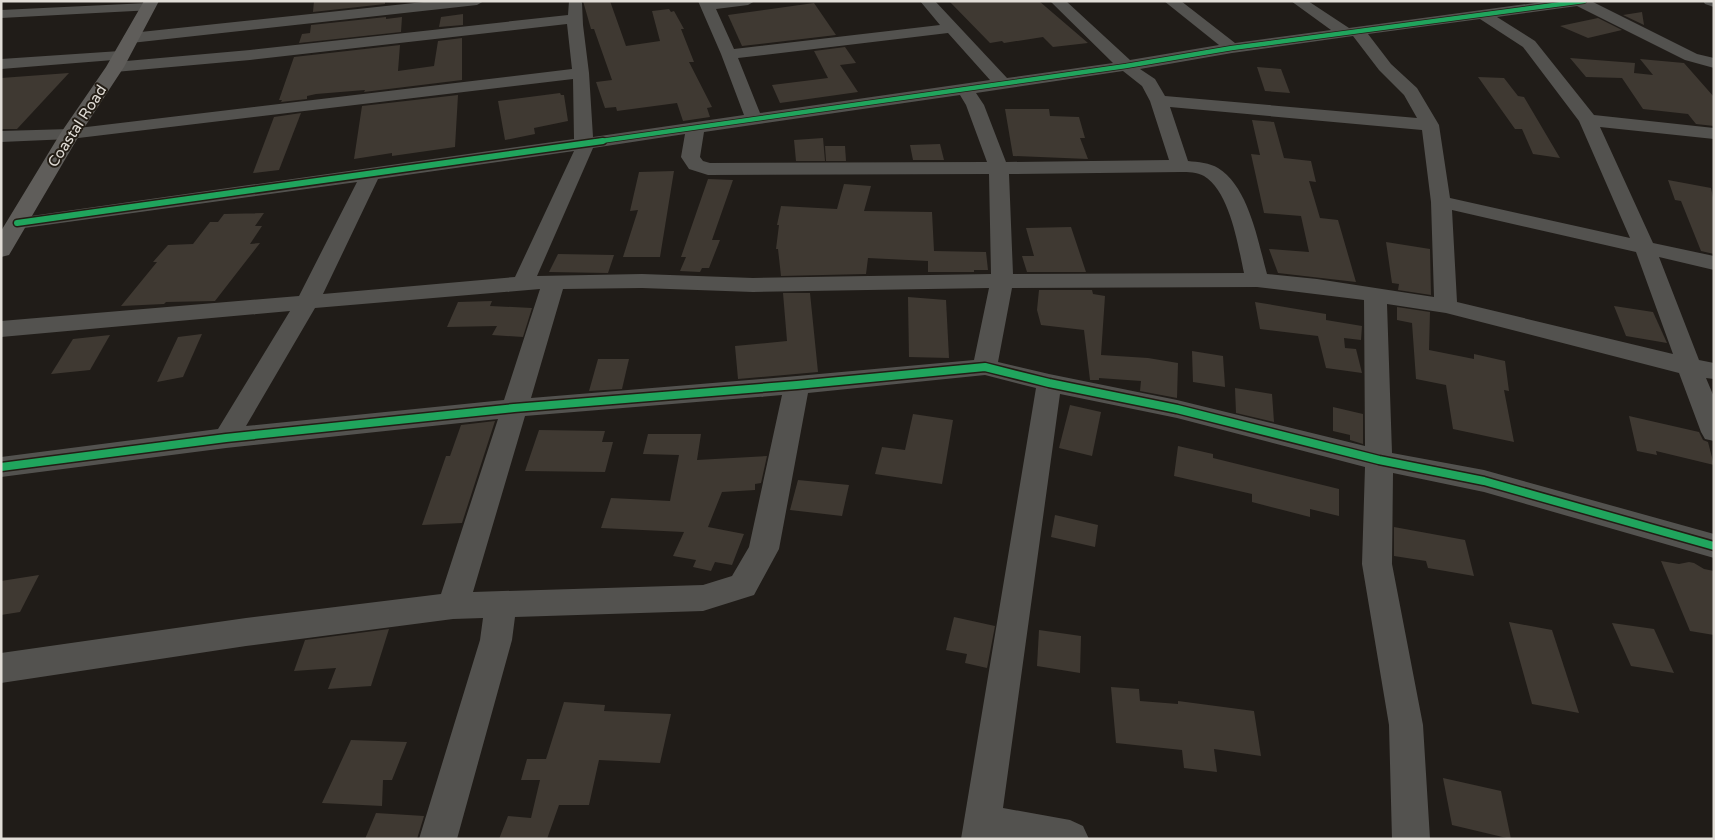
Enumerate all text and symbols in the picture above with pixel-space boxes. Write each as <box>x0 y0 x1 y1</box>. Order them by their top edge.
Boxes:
street label: Coastal Road <box>44 82 110 170</box>

